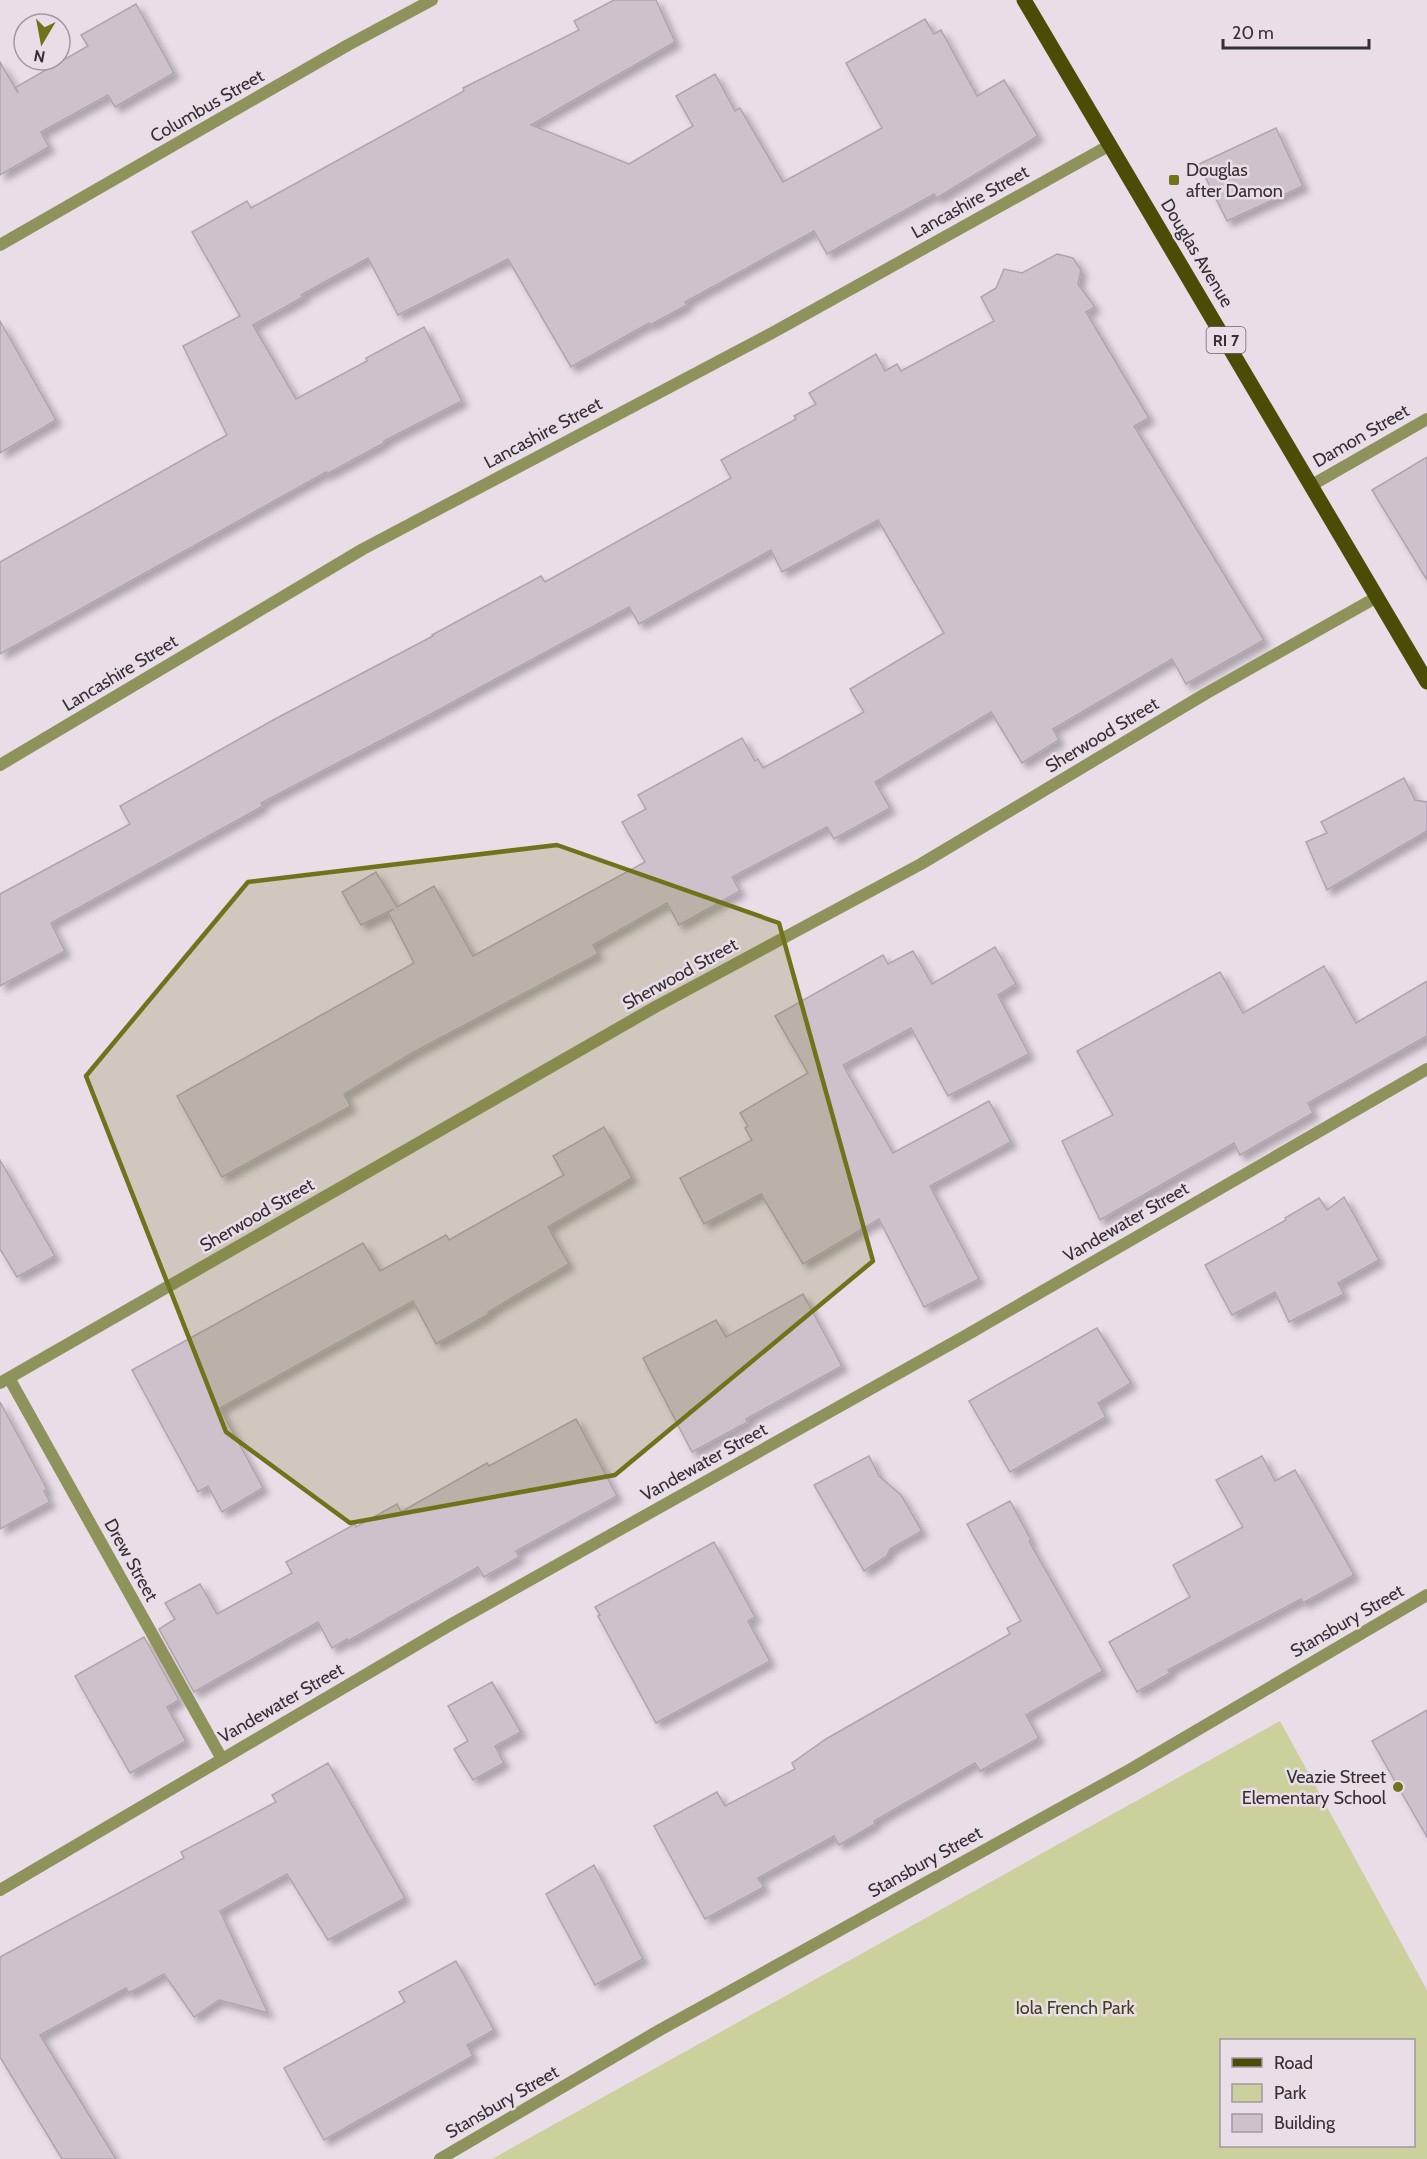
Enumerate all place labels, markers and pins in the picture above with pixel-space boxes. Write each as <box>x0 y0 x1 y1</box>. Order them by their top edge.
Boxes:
place label: Douglas after Damon <box>1186 159 1283 202</box>
marker: Douglas after Damon <box>1167 173 1181 187</box>
place label: Veazie Street Elementary School <box>1242 1766 1387 1809</box>
marker: Veazie Street Elementary School <box>1391 1780 1405 1794</box>

